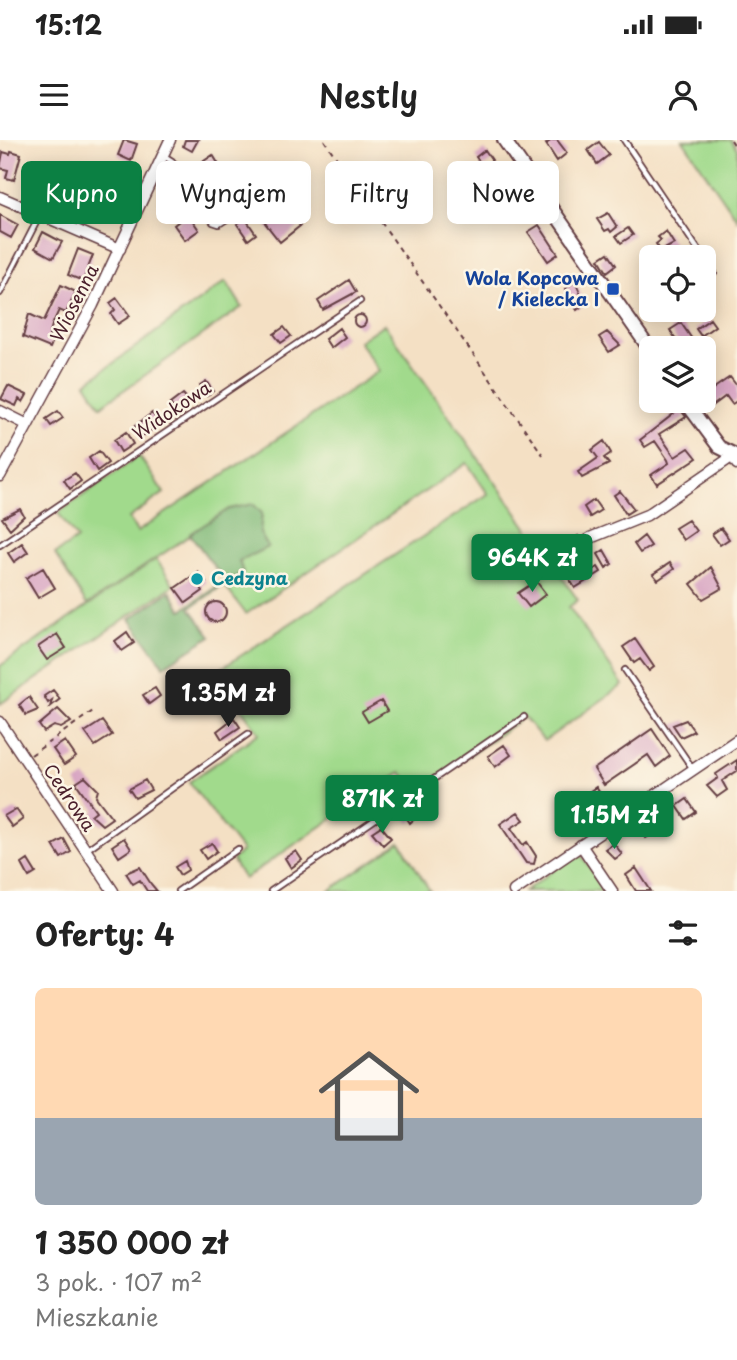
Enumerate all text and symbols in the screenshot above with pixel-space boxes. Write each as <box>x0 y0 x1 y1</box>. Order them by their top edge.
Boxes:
text: 15:12 <box>35 5 102 44</box>
text: Nestly <box>319 71 418 119</box>
icon: menu <box>35 76 73 114</box>
icon: person <box>664 76 702 114</box>
chip: Kupno <box>21 161 142 224</box>
chip: Wynajem <box>156 161 311 224</box>
chip: Filtry <box>325 161 433 224</box>
chip: Nowe <box>447 161 559 224</box>
map controls <box>639 245 716 413</box>
button: locate <box>639 245 716 322</box>
street label: Wiosenna <box>43 258 105 346</box>
place label: Wola Kopcowa / Kielecka I <box>465 264 599 312</box>
marker: Wola Kopcowa / Kielecka I <box>605 281 621 297</box>
button: layers <box>639 336 716 413</box>
street label: Widokowa <box>126 373 217 446</box>
pin: 964K zł <box>467 534 597 594</box>
text: 964K zł <box>487 539 577 574</box>
place label: Cedzyna <box>211 564 288 591</box>
marker: Cedzyna <box>189 571 205 587</box>
pin: 1.35M zł <box>156 670 300 729</box>
text: 1.35M zł <box>181 674 275 709</box>
street label: Cedrowa <box>38 758 103 837</box>
pin: 871K zł <box>317 776 447 835</box>
text: 871K zł <box>341 780 423 815</box>
pin: 1.15M zł <box>542 792 686 851</box>
text: 1.15M zł <box>570 796 658 831</box>
text: Oferty: 4 <box>35 911 175 956</box>
icon: filters <box>664 914 702 952</box>
icon: home <box>306 1033 432 1159</box>
text: 1 350 000 zł <box>35 1219 227 1264</box>
text: 3 pok. · 107 m² <box>35 1264 202 1299</box>
text: Mieszkanie <box>35 1299 159 1334</box>

